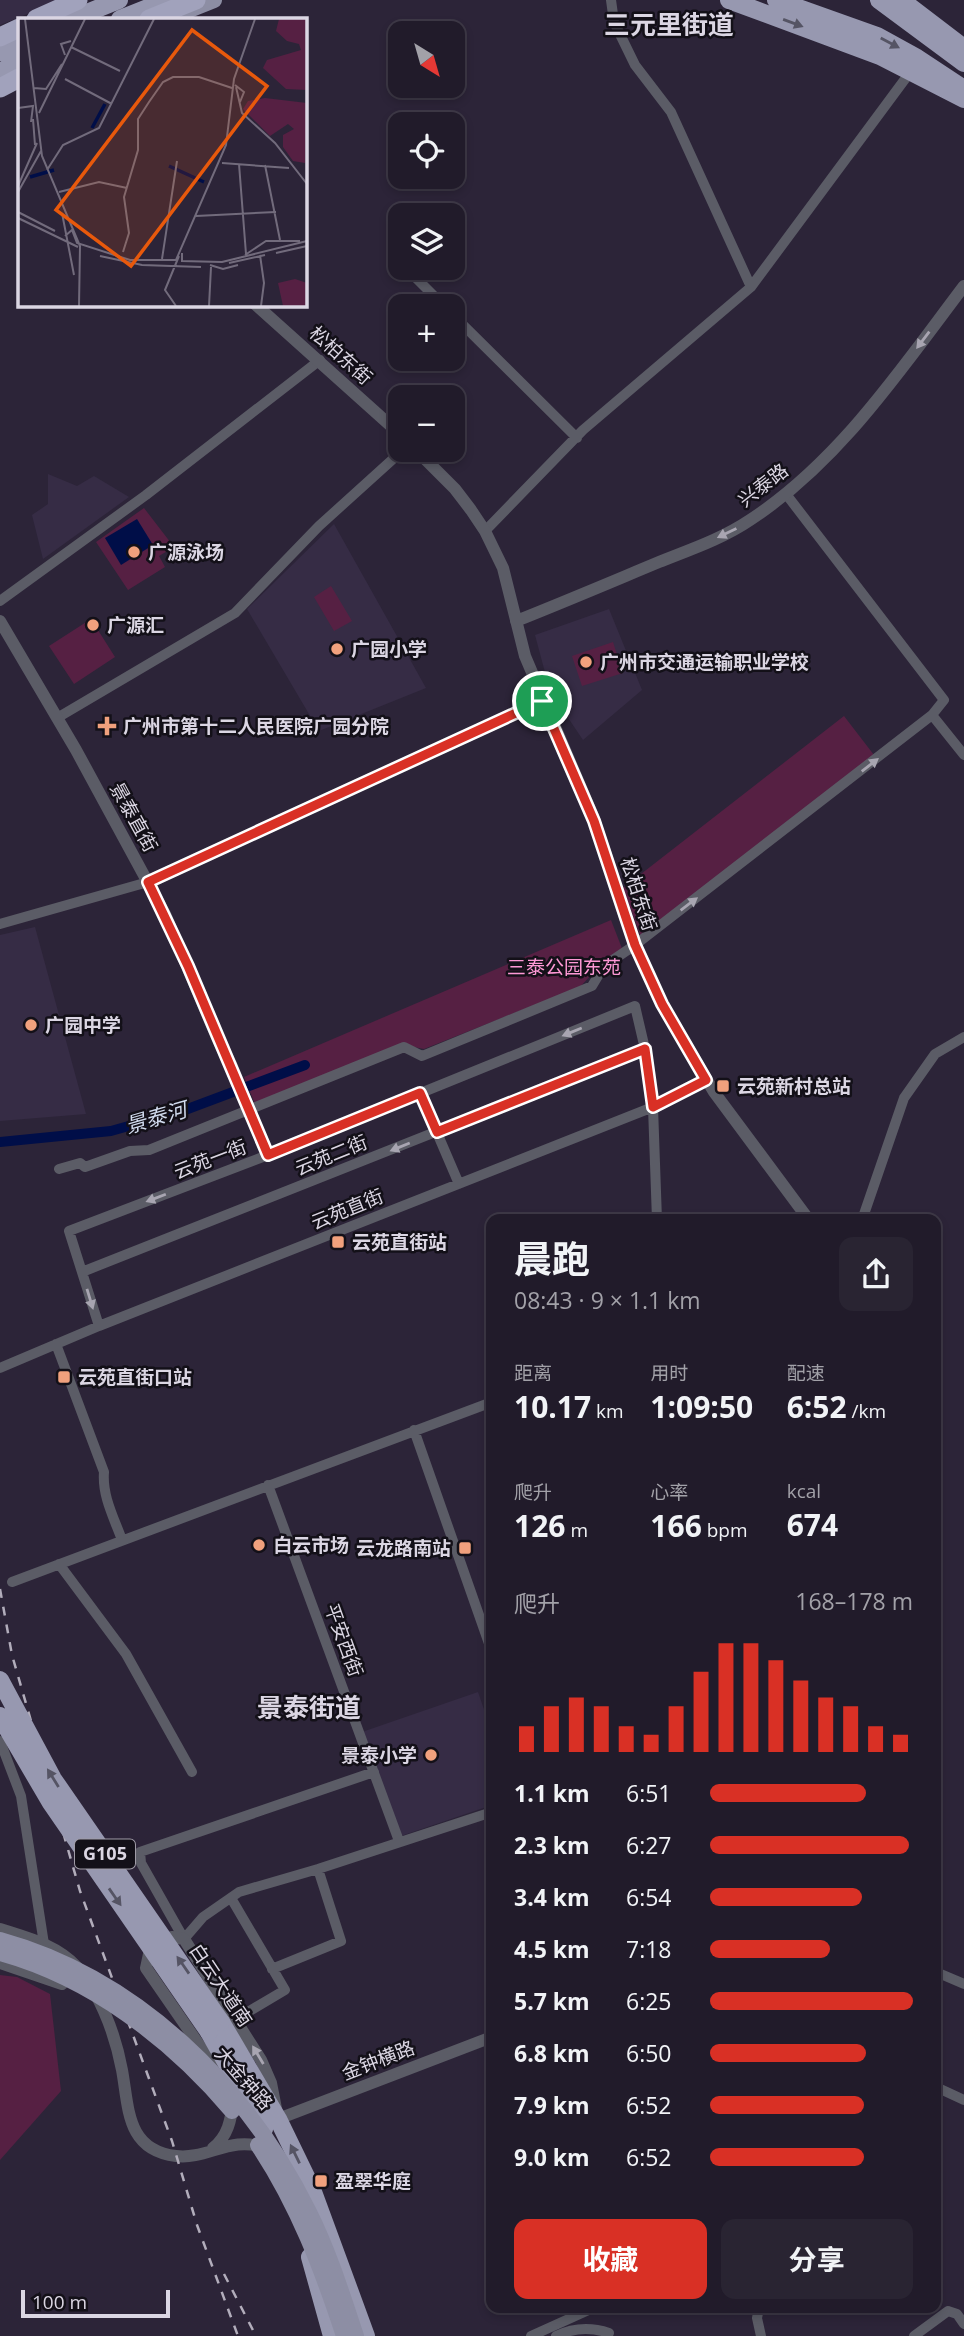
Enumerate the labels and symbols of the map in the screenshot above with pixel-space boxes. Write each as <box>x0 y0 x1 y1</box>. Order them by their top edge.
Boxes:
district label: 三元里街道 <box>604 6 734 42</box>
inset map <box>18 18 306 306</box>
one-way arrow <box>783 18 804 29</box>
north arrow <box>388 21 466 98</box>
one-way arrow <box>880 36 900 48</box>
street label: 松柏东街 <box>304 320 378 390</box>
one-way arrow <box>915 331 930 349</box>
street label: 兴泰路 <box>733 457 793 513</box>
one-way arrow <box>717 527 737 538</box>
place label: 广源泳场 <box>148 539 224 565</box>
marker: 广源泳场 <box>126 544 142 560</box>
place label: 广源汇 <box>107 612 164 638</box>
marker: 广源汇 <box>85 617 101 633</box>
place label: 广园小学 <box>351 636 427 662</box>
marker: 广园小学 <box>329 641 345 657</box>
place label: 广州市交通运输职业学校 <box>600 649 809 675</box>
marker: 广州市交通运输职业学校 <box>578 654 594 670</box>
pin <box>512 671 572 731</box>
place label: 广州市第十二人民医院广园分院 <box>123 713 389 739</box>
marker: 广州市第十二人民医院广园分院 <box>97 716 117 736</box>
one-way arrow <box>861 759 879 773</box>
street label: 景泰直街 <box>104 777 164 857</box>
street label: 松柏东街 <box>615 854 663 934</box>
one-way arrow <box>680 896 698 911</box>
park label: 三泰公园东苑 <box>507 954 621 980</box>
place label: 广园中学 <box>45 1012 121 1038</box>
marker: 广园中学 <box>23 1017 39 1033</box>
one-way arrow <box>561 1026 582 1037</box>
place label: 云苑新村总站 <box>737 1073 851 1099</box>
marker: 云苑新村总站 <box>715 1078 731 1094</box>
water label: 景泰河 <box>122 1094 194 1139</box>
street label: 云苑二街 <box>291 1129 371 1181</box>
street label: 云苑一街 <box>170 1133 250 1185</box>
one-way arrow <box>389 1141 410 1152</box>
street label: 云苑直街 <box>307 1183 387 1235</box>
one-way arrow <box>145 1193 166 1204</box>
place label: 云苑直街站 <box>352 1229 447 1255</box>
marker: 云苑直街站 <box>330 1234 346 1250</box>
one-way arrow <box>86 1289 96 1310</box>
place label: 云苑直街口站 <box>78 1364 192 1390</box>
marker: 云苑直街口站 <box>56 1369 72 1385</box>
place label: 白云市场 <box>273 1532 349 1558</box>
place label: 云龙路南站 <box>356 1535 451 1561</box>
marker: 白云市场 <box>251 1537 267 1553</box>
marker: 云龙路南站 <box>457 1540 473 1556</box>
street label: 平安西街 <box>319 1600 369 1680</box>
district label: 景泰街道 <box>257 1689 361 1725</box>
place label: 景泰小学 <box>341 1742 417 1768</box>
marker: 景泰小学 <box>423 1747 439 1763</box>
one-way arrow <box>47 1768 60 1788</box>
road number: G105 <box>75 1840 135 1868</box>
one-way arrow <box>108 1888 122 1906</box>
street label: 白云大道南 <box>184 1938 258 2032</box>
one-way arrow <box>176 1956 190 1974</box>
street label: 金钟横路 <box>338 2034 418 2086</box>
street label: 大金钟路 <box>209 2041 279 2115</box>
one-way arrow <box>252 2045 264 2064</box>
one-way arrow <box>290 2144 301 2164</box>
place label: 盈翠华庭 <box>335 2168 411 2194</box>
marker: 盈翠华庭 <box>313 2173 329 2189</box>
scale bar <box>21 2287 170 2319</box>

